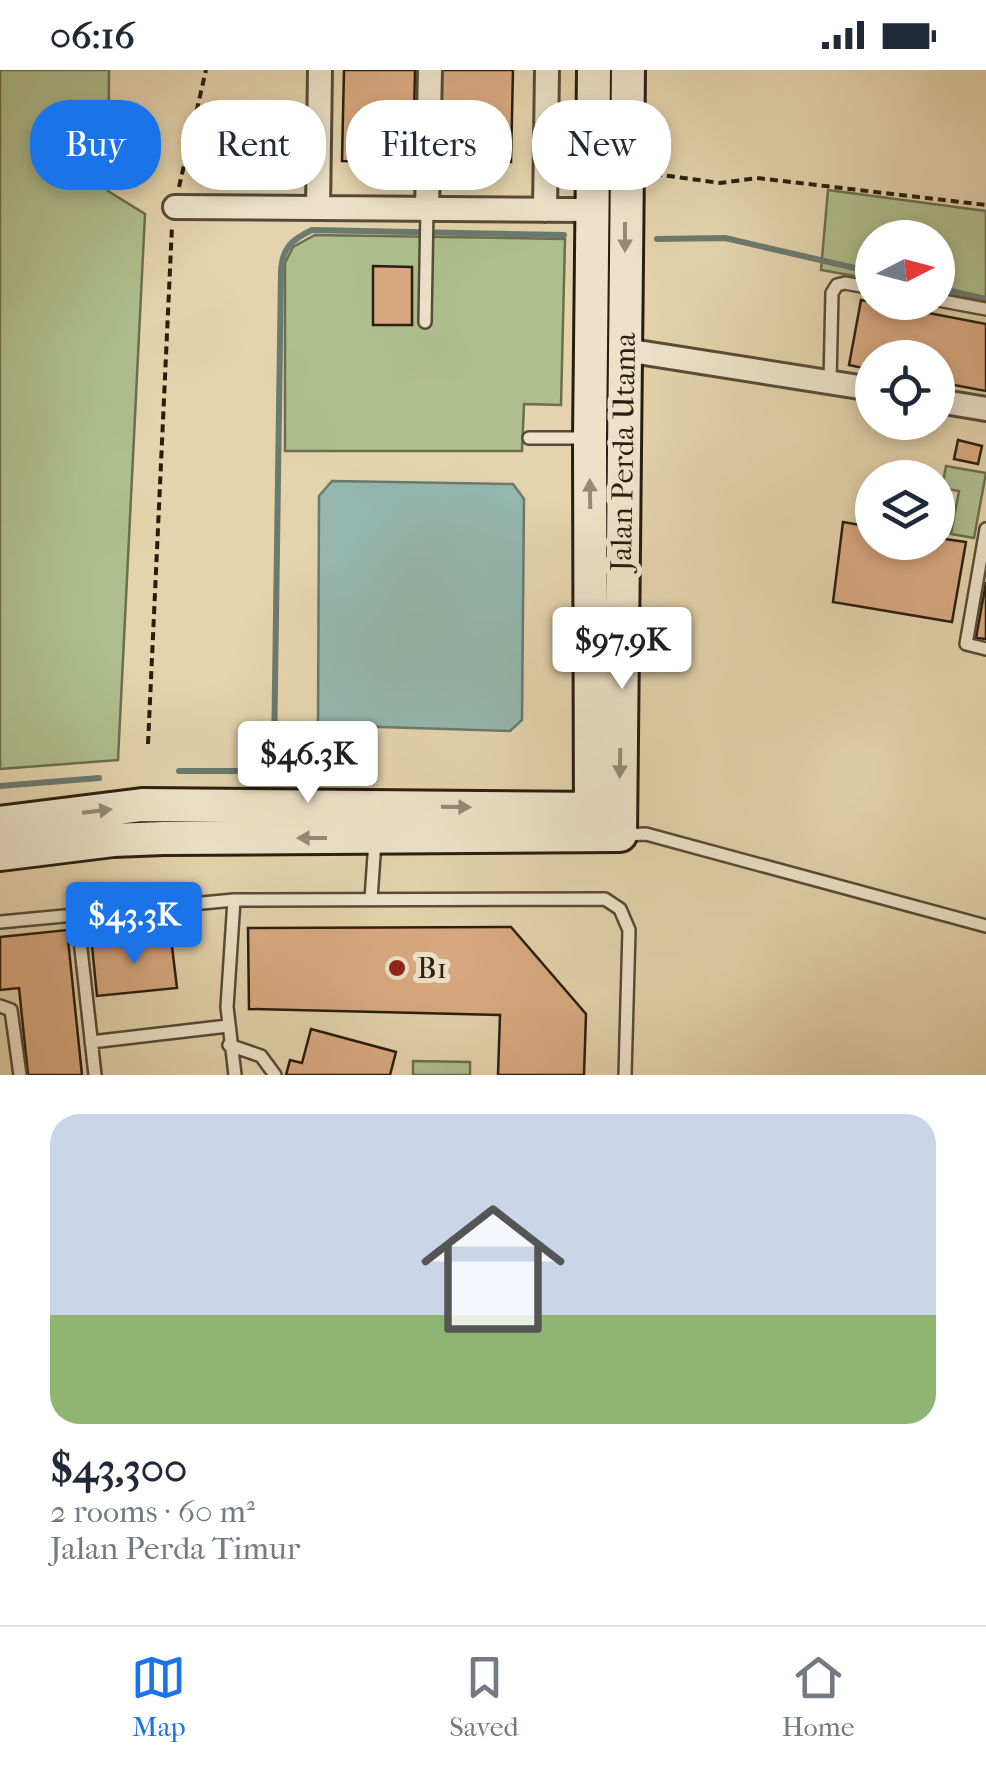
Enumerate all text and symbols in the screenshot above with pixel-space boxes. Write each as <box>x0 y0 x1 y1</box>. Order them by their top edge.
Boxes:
text: 06:16 <box>50 13 135 58</box>
chip: Buy <box>30 100 161 190</box>
chip: Rent <box>181 100 326 190</box>
chip: Filters <box>346 100 512 190</box>
chip: New <box>532 100 671 190</box>
north arrow <box>855 220 955 320</box>
map controls <box>855 220 955 560</box>
one-way arrow <box>617 222 633 254</box>
street label: Jalan Perda Utama <box>604 331 643 574</box>
button: locate <box>855 340 955 440</box>
button: layers <box>855 460 955 560</box>
one-way arrow <box>582 478 598 510</box>
pin: $97.9K <box>541 607 703 692</box>
text: $97.9K <box>574 621 670 658</box>
pin: $46.3K <box>227 721 389 806</box>
text: $46.3K <box>260 735 356 772</box>
one-way arrow <box>612 747 628 779</box>
one-way arrow <box>441 800 473 816</box>
one-way arrow <box>81 803 113 819</box>
one-way arrow <box>296 830 328 846</box>
pin: $43.3K <box>53 882 215 967</box>
text: $43.3K <box>88 896 180 933</box>
place label: B1 <box>417 951 447 986</box>
marker: B1 <box>386 957 408 979</box>
icon: home <box>403 1179 583 1359</box>
text: $43,300 <box>50 1444 187 1493</box>
text: 2 rooms · 60 m² <box>50 1493 255 1530</box>
text: Jalan Perda Timur <box>50 1530 300 1567</box>
tab: Map <box>131 1650 186 1743</box>
tab: Saved <box>449 1650 519 1743</box>
tab: Home <box>782 1650 855 1743</box>

